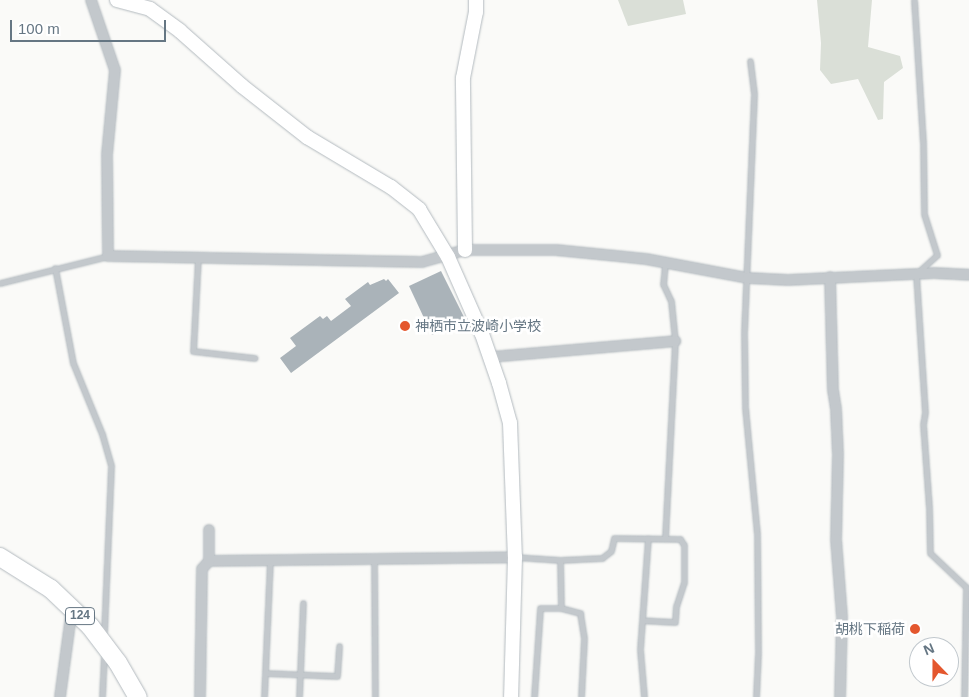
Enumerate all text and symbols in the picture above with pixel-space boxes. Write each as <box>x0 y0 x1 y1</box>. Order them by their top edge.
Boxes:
scale bar <box>12 10 169 42</box>
text: 100 m <box>18 20 60 37</box>
place label: 神栖市立波崎小学校 <box>415 318 541 334</box>
marker: 神栖市立波崎小学校 <box>399 320 411 332</box>
road number: 124 <box>64 606 96 626</box>
place label: 胡桃下稲荷 <box>835 621 905 637</box>
marker: 胡桃下稲荷 <box>909 623 921 635</box>
north arrow <box>909 637 959 687</box>
text: N <box>921 640 936 658</box>

